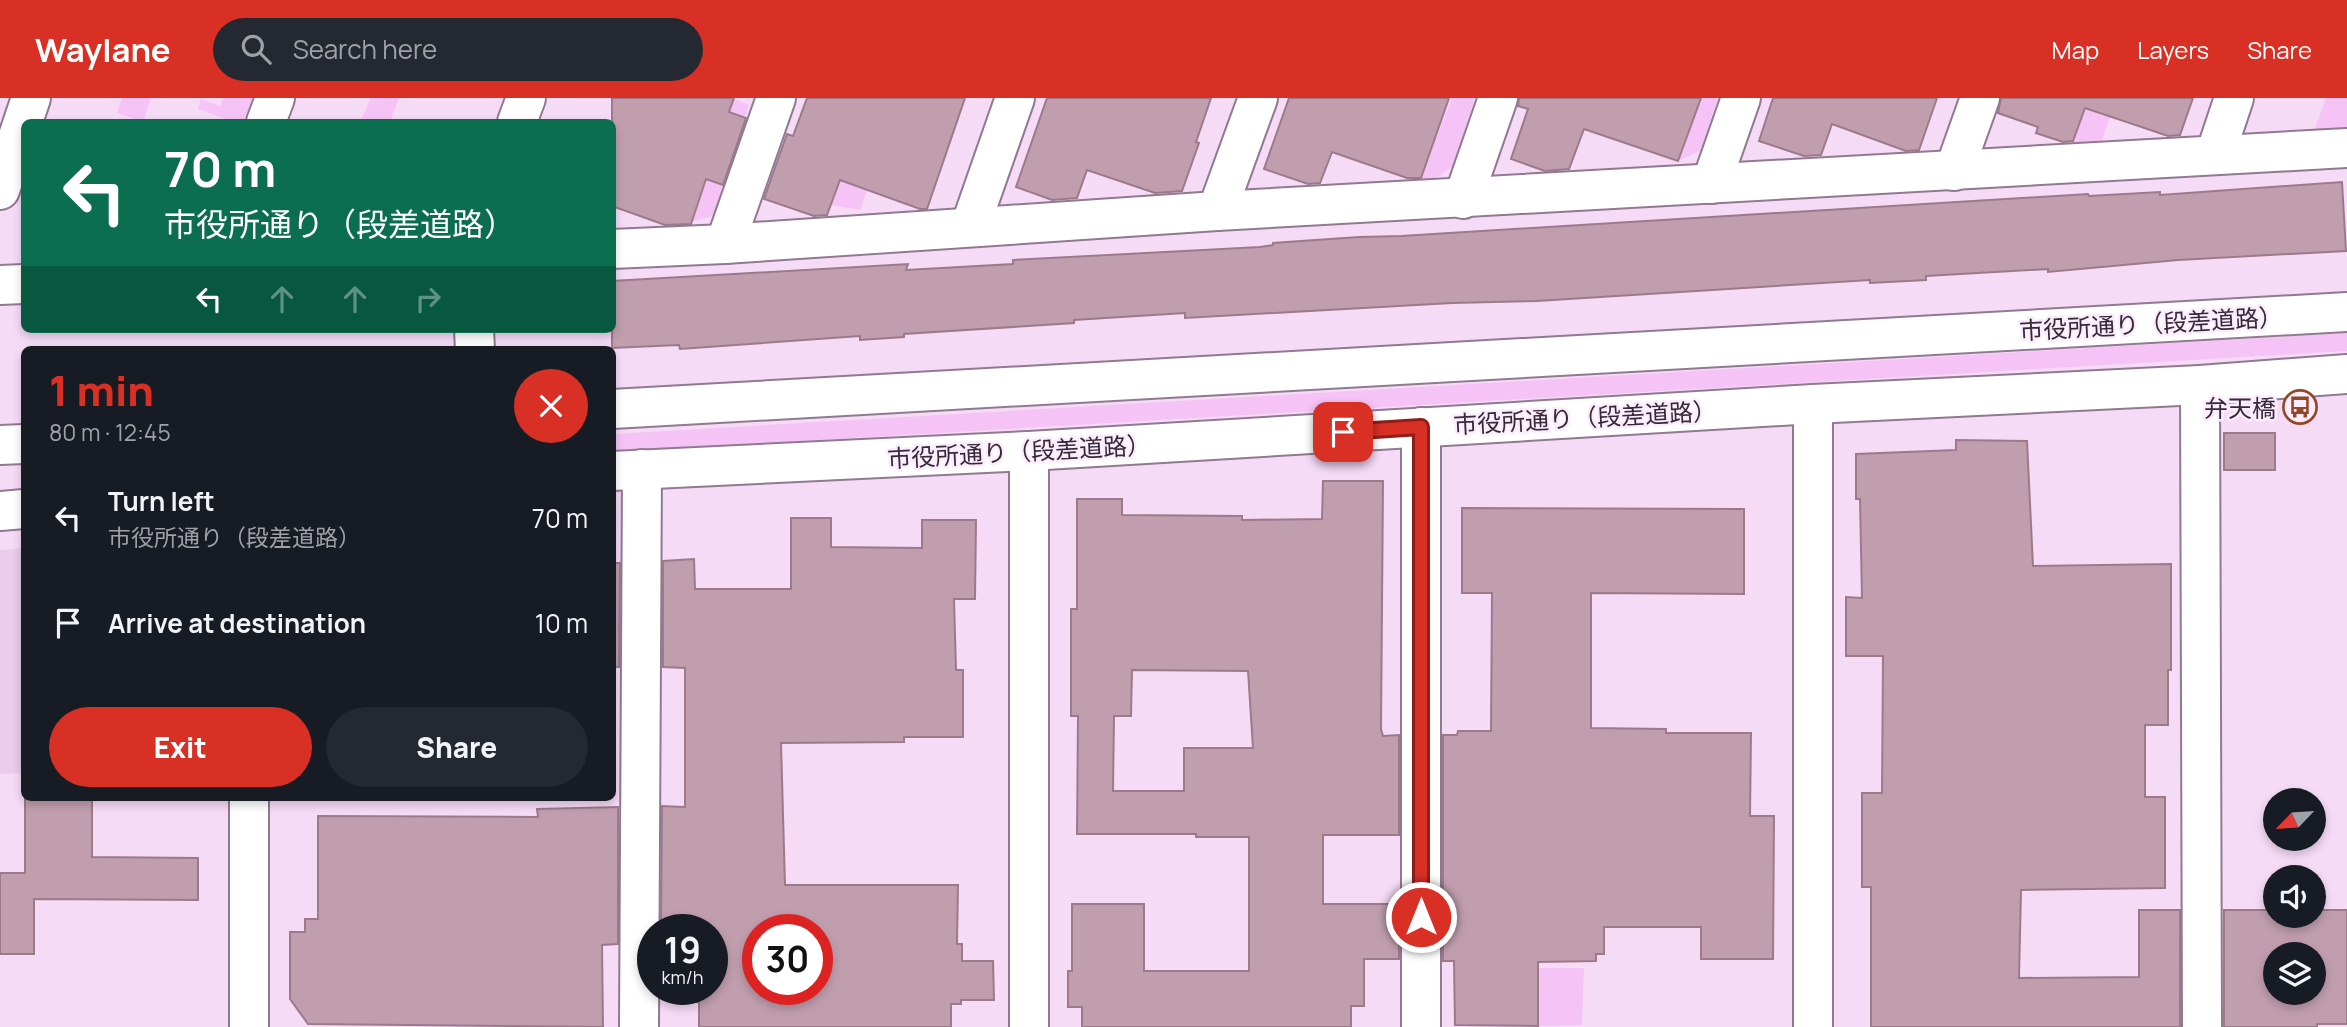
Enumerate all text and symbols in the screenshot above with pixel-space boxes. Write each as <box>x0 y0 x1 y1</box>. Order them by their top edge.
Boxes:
search box <box>213 18 703 81</box>
text: Waylane <box>35 27 171 72</box>
icon: search <box>237 30 275 68</box>
text: Search here <box>293 31 437 67</box>
text: Map <box>2052 33 2099 66</box>
text: Layers <box>2137 33 2209 66</box>
text: Share <box>2247 33 2312 66</box>
text: 70 m <box>164 135 276 202</box>
icon: left <box>49 147 140 238</box>
text: 市役所通り（段差道路） <box>164 202 516 246</box>
icon: left <box>190 280 228 318</box>
icon: ahead <box>263 280 301 318</box>
icon: ahead <box>336 280 374 318</box>
icon: right <box>409 280 447 318</box>
street label: 市役所通り（段差道路） <box>2018 300 2284 346</box>
text: 1 min <box>49 361 154 419</box>
button: close <box>514 369 588 443</box>
bus stop icon: 弁天橋 <box>2281 388 2319 426</box>
place label: 弁天橋 <box>2204 391 2276 424</box>
street label: 市役所通り（段差道路） <box>1452 394 1718 440</box>
pin <box>1313 402 1373 462</box>
icon: arrive <box>1324 413 1362 451</box>
text: 80 m · 12:45 <box>49 416 171 448</box>
street label: 市役所通り（段差道路） <box>886 428 1152 474</box>
text: Turn left <box>108 483 215 519</box>
icon: left <box>49 499 87 537</box>
text: 70 m <box>532 500 588 536</box>
text: 市役所通り（段差道路） <box>108 521 361 553</box>
icon: arrive <box>49 604 87 642</box>
text: Arrive at destination <box>108 605 366 641</box>
text: 10 m <box>535 605 588 641</box>
button: Exit <box>49 707 312 787</box>
button: Share <box>326 707 588 787</box>
north arrow <box>2263 788 2326 850</box>
map controls <box>2263 788 2326 1005</box>
button: sound <box>2263 865 2326 928</box>
position arrow <box>1384 880 1458 954</box>
speed limit sign: 30 <box>742 914 833 1005</box>
text: 19 <box>664 926 701 974</box>
button: layers <box>2263 942 2326 1005</box>
text: km/h <box>662 965 703 989</box>

